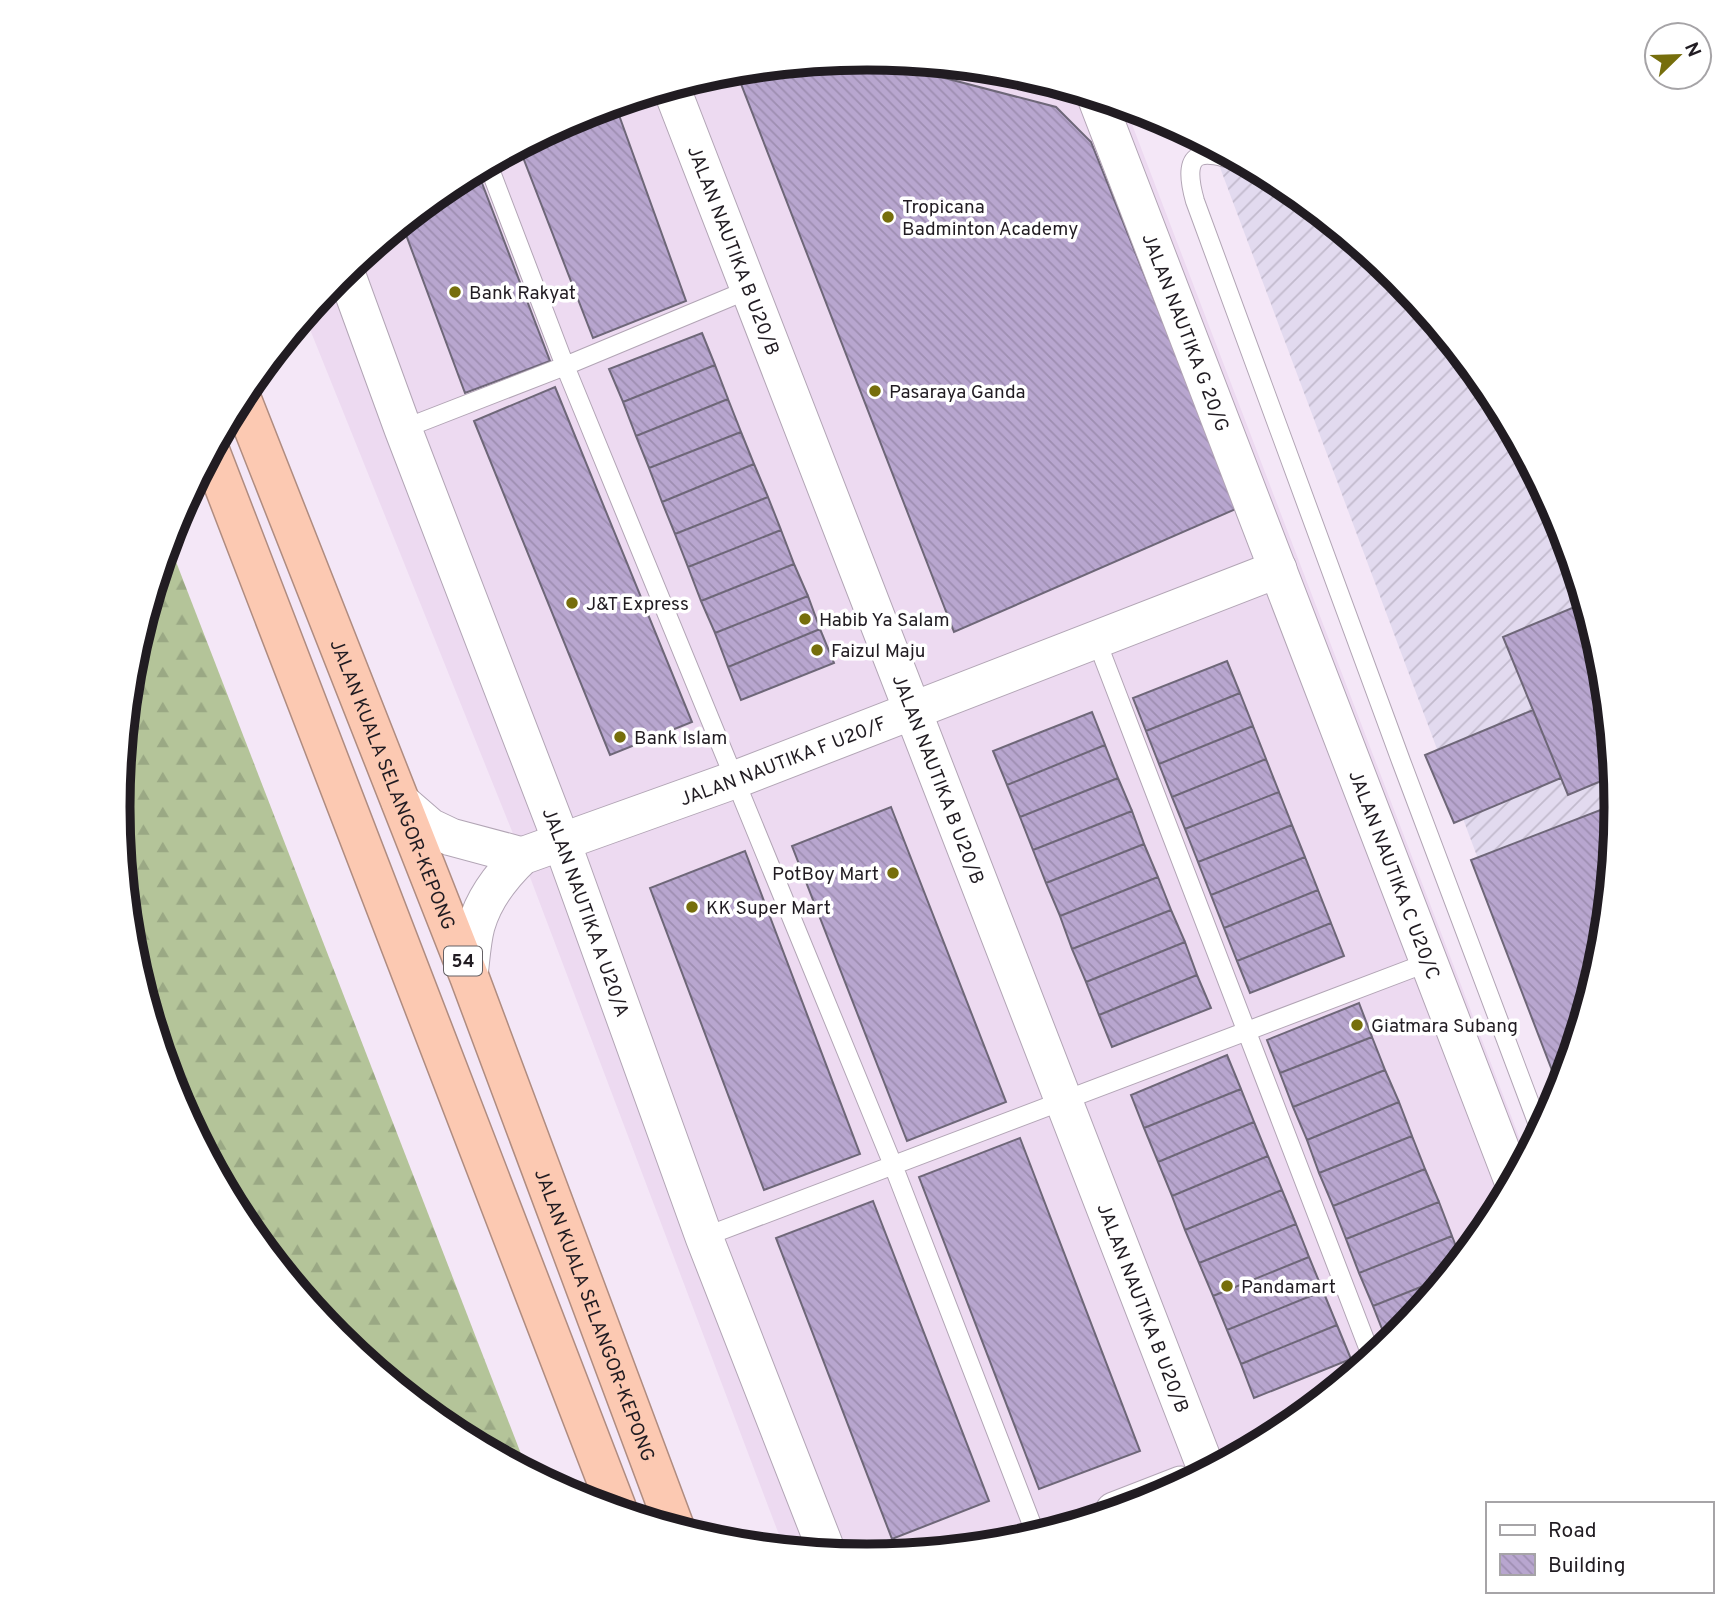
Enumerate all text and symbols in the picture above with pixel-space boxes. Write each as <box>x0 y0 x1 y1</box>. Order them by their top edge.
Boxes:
north arrow <box>1643 21 1713 91</box>
text: N <box>1678 39 1706 61</box>
street label: JALAN NAUTIKA B U20/B <box>681 143 784 359</box>
place label: Tropicana Badminton Academy <box>902 196 1078 242</box>
marker: Tropicana Badminton Academy <box>880 209 896 225</box>
street label: JALAN NAUTIKA G 20/G <box>1136 230 1234 436</box>
place label: Bank Rakyat <box>469 282 576 306</box>
marker: Bank Rakyat <box>447 284 463 300</box>
place label: Pasaraya Ganda <box>889 381 1026 405</box>
marker: Pasaraya Ganda <box>867 383 883 399</box>
place label: J&T Express <box>586 593 689 617</box>
marker: J&T Express <box>564 595 580 611</box>
place label: Habib Ya Salam <box>819 609 950 633</box>
marker: Habib Ya Salam <box>797 611 813 627</box>
street label: JALAN KUALA SELANGOR-KEPONG <box>324 636 460 934</box>
place label: Faizul Maju <box>831 640 926 664</box>
marker: Faizul Maju <box>809 642 825 658</box>
street label: JALAN NAUTIKA B U20/B <box>886 671 989 888</box>
street label: JALAN NAUTIKA F U20/F <box>677 712 890 812</box>
place label: Bank Islam <box>634 727 727 751</box>
marker: Bank Islam <box>612 729 628 745</box>
street label: JALAN NAUTIKA C U20/C <box>1342 767 1444 983</box>
street label: JALAN NAUTIKA A U20/A <box>536 805 634 1021</box>
place label: PotBoy Mart <box>772 863 879 887</box>
marker: PotBoy Mart <box>885 865 901 881</box>
place label: KK Super Mart <box>706 897 831 921</box>
marker: KK Super Mart <box>684 899 700 915</box>
road number: 54 <box>444 946 482 976</box>
place label: Giatmara Subang <box>1371 1015 1518 1039</box>
marker: Giatmara Subang <box>1349 1017 1365 1033</box>
street label: JALAN KUALA SELANGOR-KEPONG <box>528 1166 659 1465</box>
street label: JALAN NAUTIKA B U20/B <box>1090 1200 1193 1417</box>
place label: Pandamart <box>1241 1276 1336 1300</box>
marker: Pandamart <box>1219 1278 1235 1294</box>
legend <box>1486 1502 1713 1593</box>
text: Road <box>1548 1518 1597 1545</box>
text: Building <box>1548 1553 1626 1580</box>

